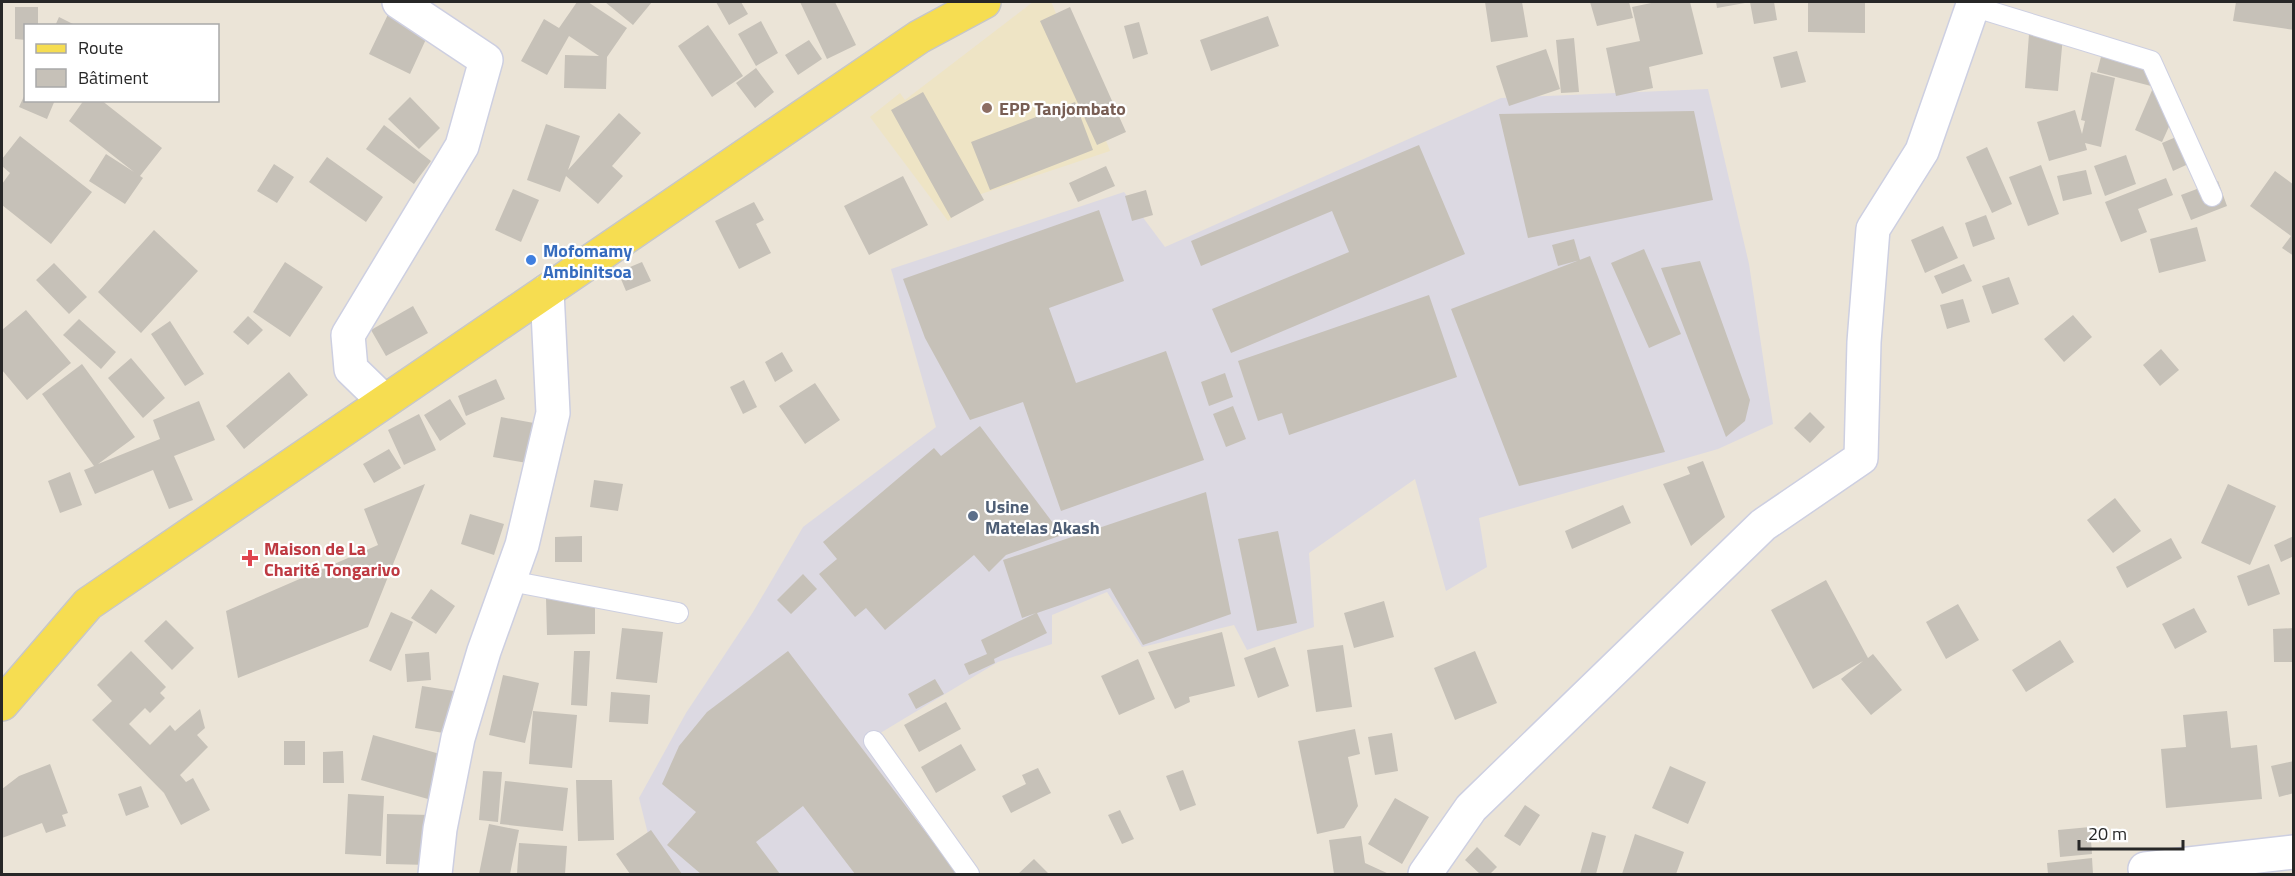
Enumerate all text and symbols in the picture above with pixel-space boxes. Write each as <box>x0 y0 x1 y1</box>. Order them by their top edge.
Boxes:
legend <box>24 24 219 102</box>
text: Route <box>78 34 123 61</box>
text: Bâtiment <box>78 64 149 91</box>
place label: EPP Tanjombato <box>999 95 1126 122</box>
marker: EPP Tanjombato <box>980 101 994 115</box>
place label: Mofomamy Ambinitsoa <box>543 237 632 285</box>
marker: Mofomamy Ambinitsoa <box>524 253 538 267</box>
place label: Usine Matelas Akash <box>985 493 1100 541</box>
marker: Usine Matelas Akash <box>966 509 980 523</box>
place label: Maison de La Charité Tongarivo <box>264 535 400 583</box>
marker: Maison de La Charité Tongarivo <box>241 549 259 567</box>
scale bar <box>2079 813 2182 851</box>
text: 20 m <box>2088 820 2127 847</box>

